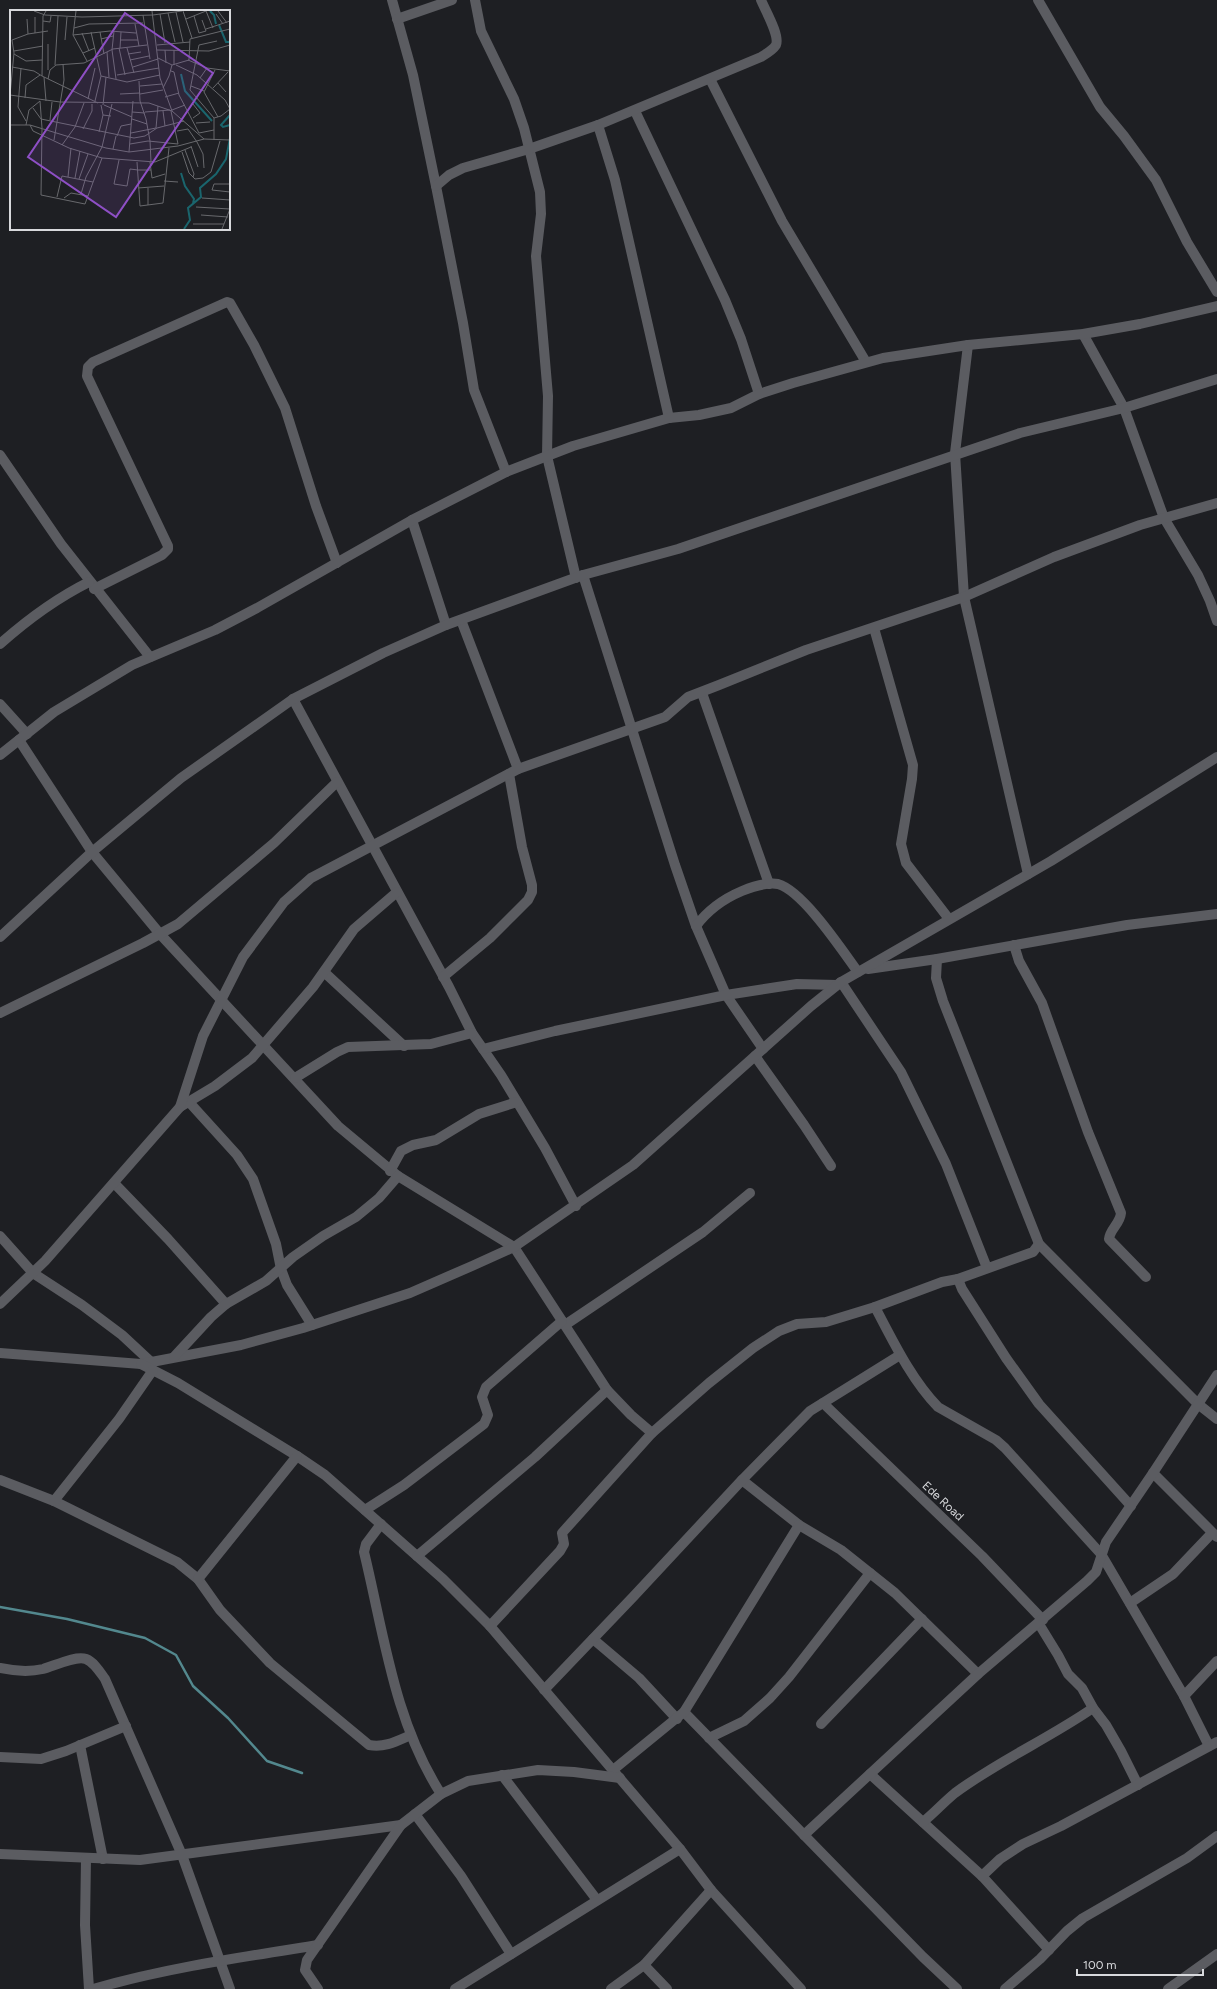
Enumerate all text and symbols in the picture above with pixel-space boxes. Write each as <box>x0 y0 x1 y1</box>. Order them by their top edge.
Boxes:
inset map <box>10 10 230 230</box>
street label: Ede Road <box>919 1478 967 1524</box>
scale bar <box>1077 1951 1203 1977</box>
text: 100 m <box>1083 1958 1117 1972</box>

